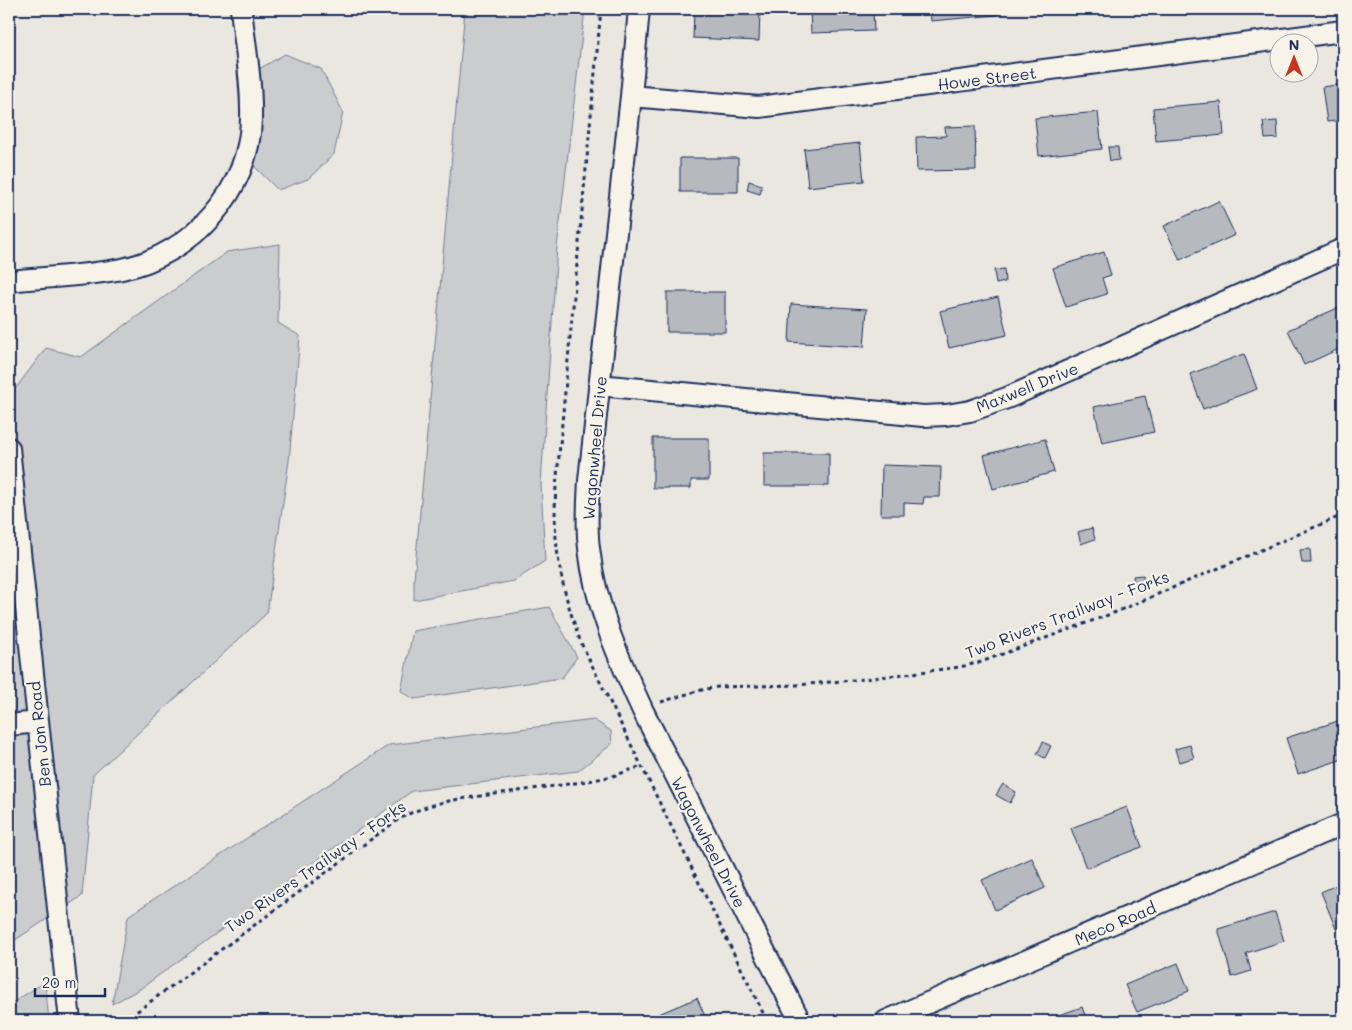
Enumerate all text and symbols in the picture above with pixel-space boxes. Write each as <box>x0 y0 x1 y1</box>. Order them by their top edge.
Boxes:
north arrow <box>1270 32 1320 82</box>
text: N <box>1289 35 1299 54</box>
street label: Howe Street <box>936 62 1038 94</box>
street label: Maxwell Drive <box>973 357 1081 417</box>
street label: Wagonwheel Drive <box>577 375 611 521</box>
street label: Two Rivers Trailway - Forks <box>962 565 1172 663</box>
street label: Ben Jon Road <box>23 680 55 788</box>
street label: Wagonwheel Drive <box>667 773 751 911</box>
street label: Two Rivers Trailway - Forks <box>220 795 410 937</box>
street label: Meco Road <box>1071 896 1159 950</box>
scale bar <box>35 965 105 997</box>
text: 20 m <box>42 972 76 992</box>

